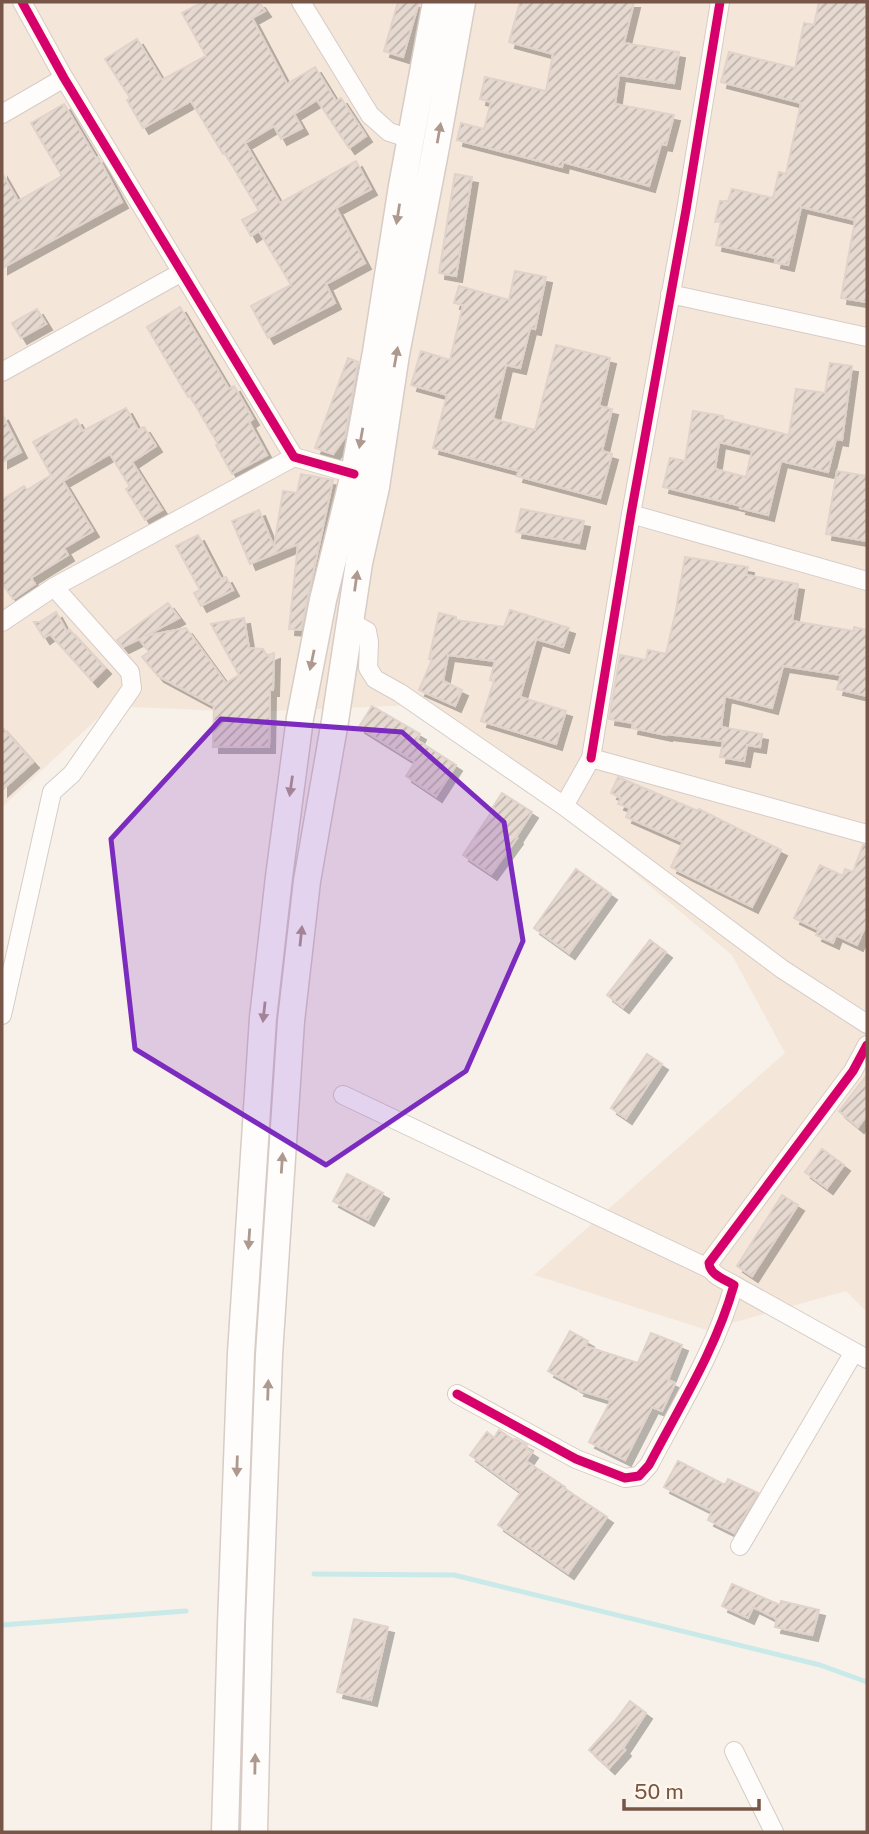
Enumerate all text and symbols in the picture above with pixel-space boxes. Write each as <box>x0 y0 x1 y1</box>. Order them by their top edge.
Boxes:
one-way arrow <box>433 122 444 144</box>
one-way arrow <box>392 203 403 225</box>
one-way arrow <box>391 346 402 368</box>
one-way arrow <box>355 427 366 449</box>
one-way arrow <box>351 569 362 591</box>
one-way arrow <box>307 649 318 671</box>
one-way arrow <box>285 775 296 797</box>
one-way arrow <box>296 925 307 947</box>
one-way arrow <box>258 1001 269 1023</box>
one-way arrow <box>277 1151 288 1173</box>
one-way arrow <box>243 1228 254 1250</box>
one-way arrow <box>263 1379 274 1401</box>
one-way arrow <box>231 1455 242 1477</box>
one-way arrow <box>249 1753 261 1775</box>
scale bar <box>624 1768 759 1812</box>
text: 50 m <box>634 1779 684 1804</box>

